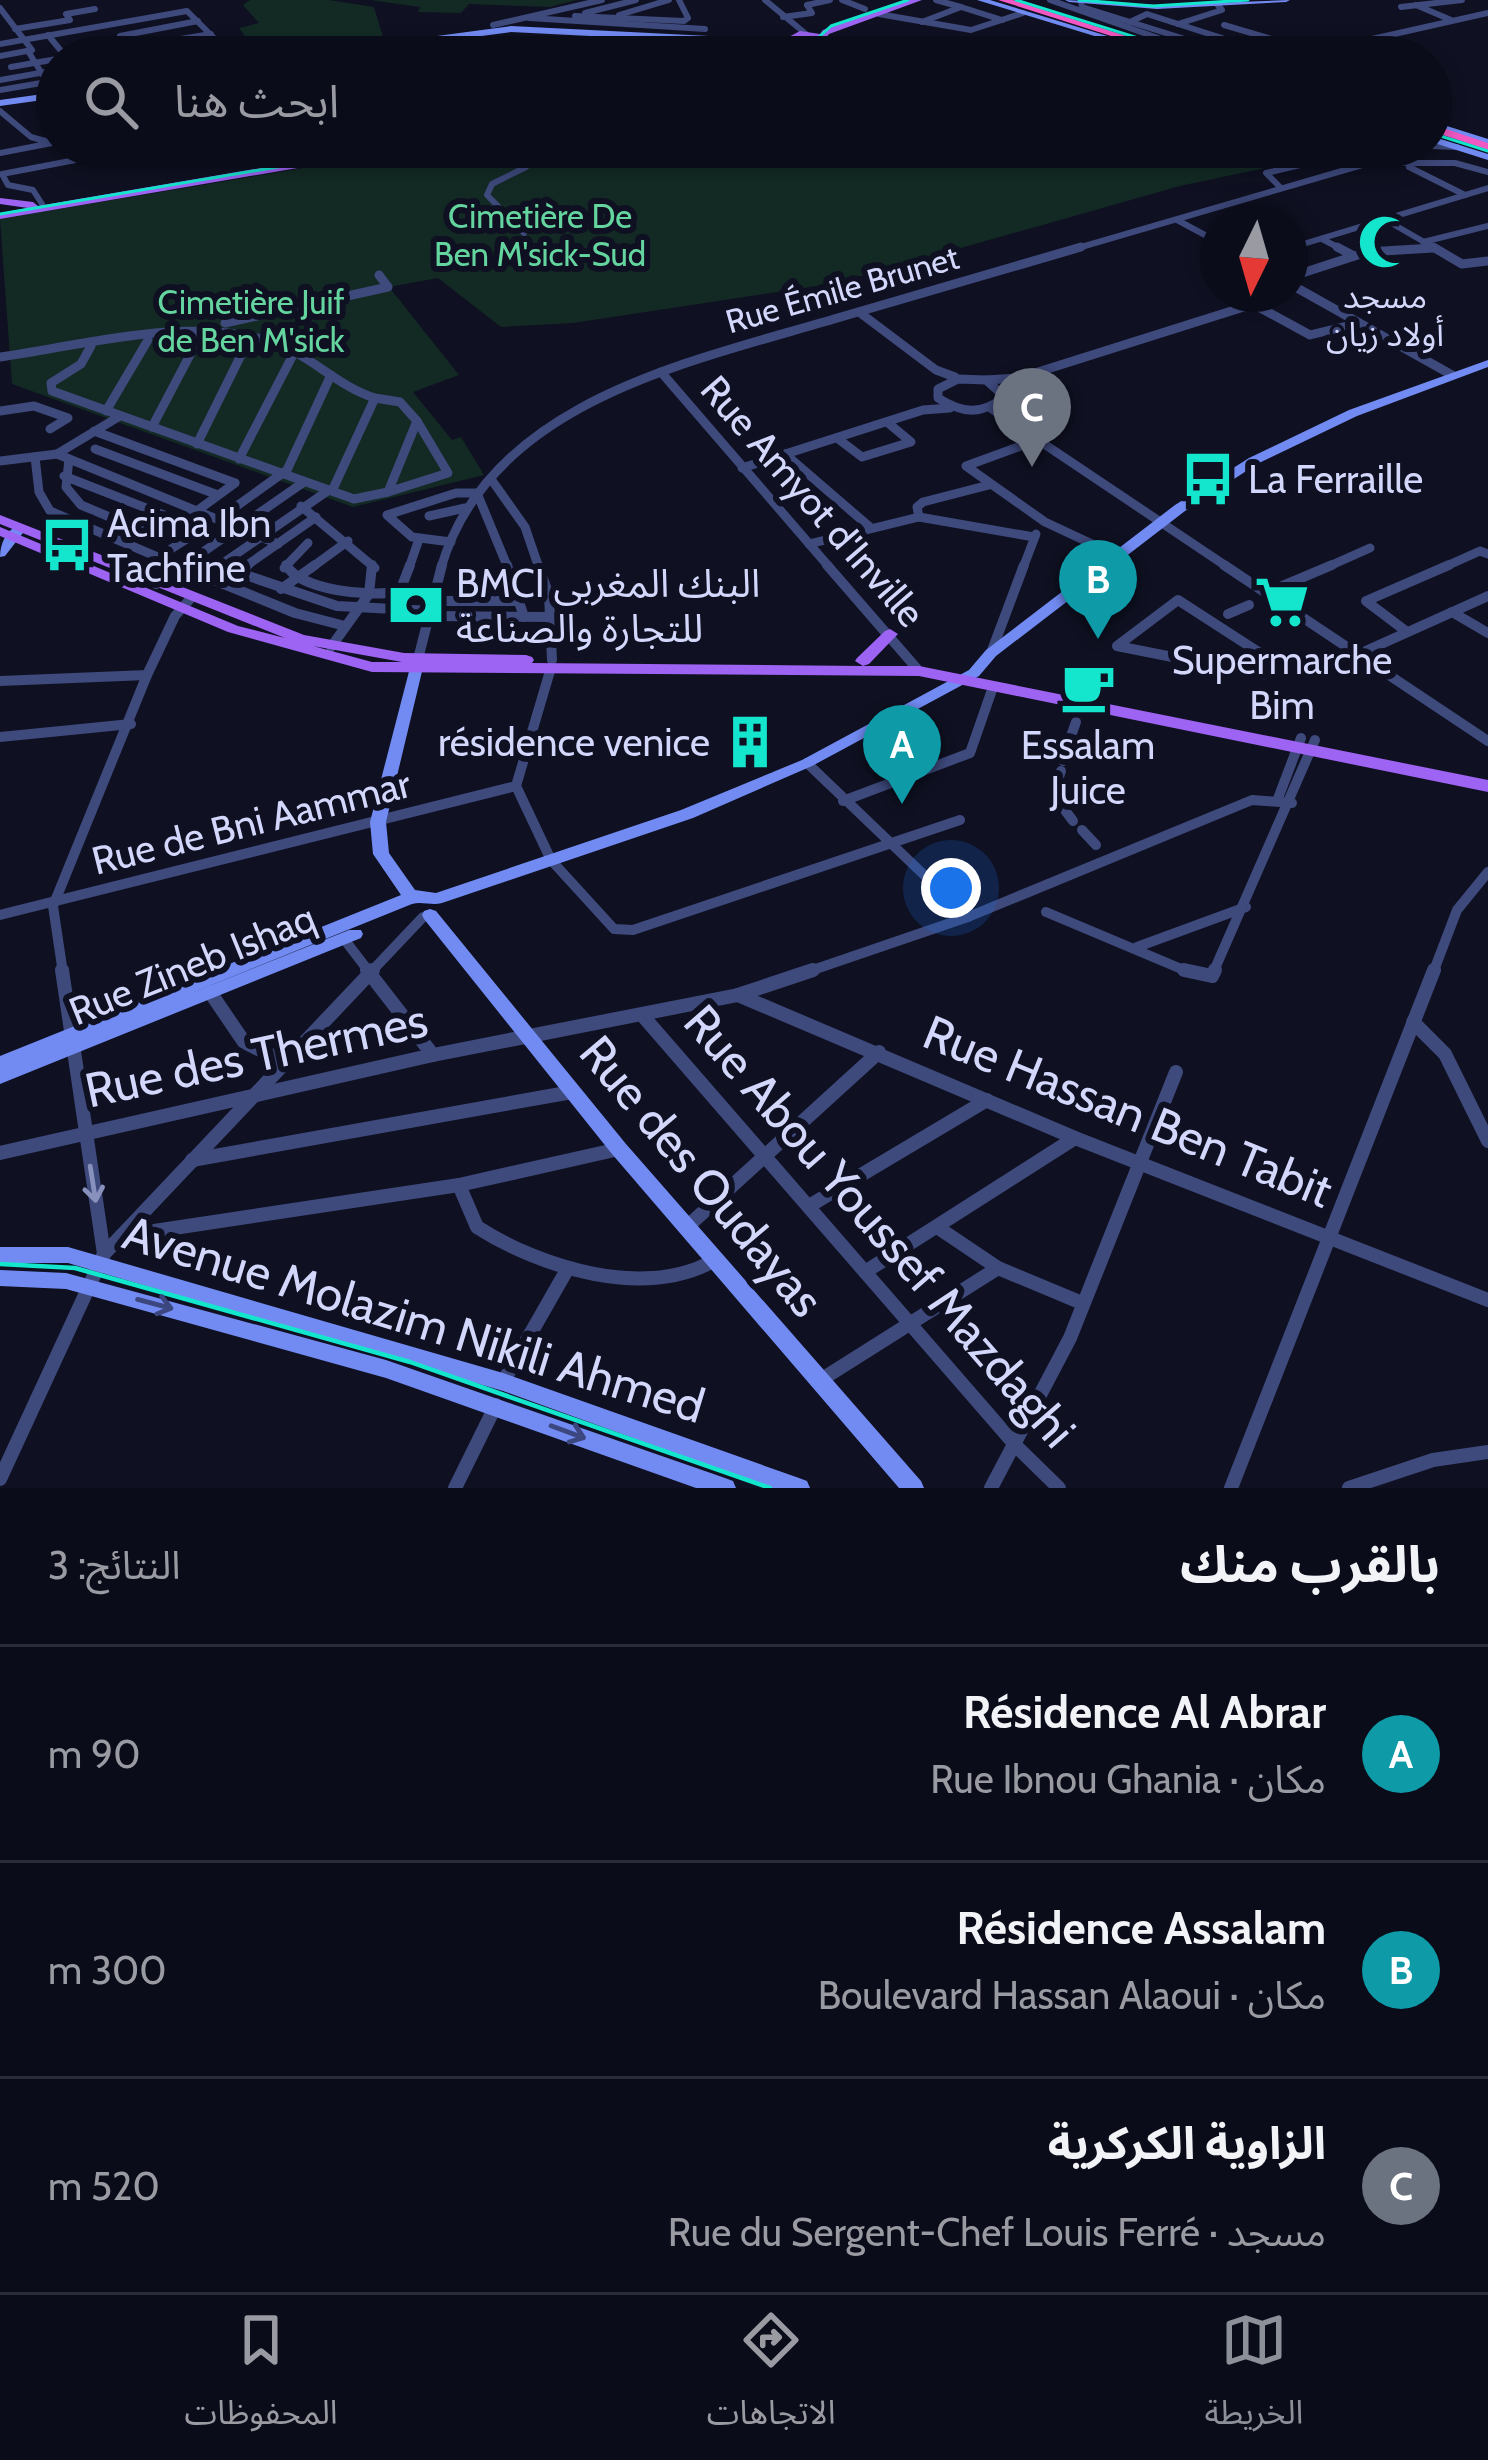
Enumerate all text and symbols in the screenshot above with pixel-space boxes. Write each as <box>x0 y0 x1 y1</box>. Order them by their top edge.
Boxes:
search box <box>36 36 1452 168</box>
icon: search <box>78 69 144 135</box>
text: ابحث هنا <box>174 74 339 128</box>
park label: Cimetière De Ben M'sick-Sud <box>434 196 646 274</box>
north arrow <box>1200 204 1308 312</box>
mosque icon: مسجد أولاد زيان <box>1356 213 1414 271</box>
street label: Rue Émile Brunet <box>721 237 963 341</box>
place label: مسجد أولاد زيان <box>1326 276 1444 354</box>
park label: Cimetière Juif de Ben M'sick <box>157 282 345 360</box>
street label: Rue Amyot d'Inville <box>691 366 935 636</box>
pin: C <box>993 368 1071 467</box>
bus stop icon: La Ferraille <box>1179 450 1237 508</box>
place label: La Ferraille <box>1248 455 1423 503</box>
place label: Acima Ibn Tachfine <box>107 499 271 592</box>
bus stop icon: Acima Ibn Tachfine <box>38 516 96 574</box>
pin: B <box>1059 540 1137 639</box>
place label: BMCI البنك المغربي للتجارة والصناعة <box>456 559 760 652</box>
supermarket icon: Supermarche Bim <box>1253 573 1311 631</box>
bank icon: BMCI البنك المغربي للتجارة والصناعة <box>387 576 445 634</box>
place label: Supermarche Bim <box>1172 636 1392 729</box>
cafe icon: Essalam Juice <box>1059 658 1117 716</box>
pin: A <box>863 705 941 804</box>
building icon: résidence venice <box>721 713 779 771</box>
place label: résidence venice <box>438 718 710 766</box>
place label: Essalam Juice <box>1021 721 1155 814</box>
street label: Rue de Bni Aammar <box>87 759 416 885</box>
your location <box>921 858 981 918</box>
street label: Rue Zineb Ishaq <box>62 893 322 1035</box>
street label: Rue des Thermes <box>80 990 432 1120</box>
street label: Rue Abou Youssef Mazdaghi <box>672 993 1088 1459</box>
street label: Rue Hassan Ben Tabit <box>915 1003 1341 1219</box>
street label: Rue des Oudayas <box>568 1024 836 1328</box>
one-way arrow <box>82 1163 105 1202</box>
street label: Avenue Molazim Nikili Ahmed <box>117 1203 711 1435</box>
one-way arrow <box>136 1295 174 1317</box>
one-way arrow <box>549 1423 586 1444</box>
text: بالقرب منك <box>1180 1533 1440 1595</box>
text: النتائج: 3 <box>48 1541 181 1589</box>
text: Résidence Al Abrar <box>963 1685 1326 1739</box>
text: 90 m <box>48 1730 140 1778</box>
text: A <box>1389 1730 1413 1778</box>
text: مكان · Rue Ibnou Ghania <box>930 1755 1326 1803</box>
text: Résidence Assalam <box>956 1901 1326 1955</box>
text: 300 m <box>48 1946 167 1994</box>
text: B <box>1389 1946 1413 1994</box>
text: مكان · Boulevard Hassan Alaoui <box>818 1971 1326 2019</box>
text: الزاوية الكركرية <box>1048 2116 1326 2170</box>
text: 520 m <box>48 2162 160 2210</box>
text: C <box>1389 2162 1413 2210</box>
text: مسجد · Rue du Sergent-Chef Louis Ferré <box>668 2208 1326 2256</box>
tab: المحفوظات <box>185 2307 338 2448</box>
tab: الاتجاهات <box>707 2307 836 2448</box>
tab: الخريطة <box>1205 2307 1303 2448</box>

